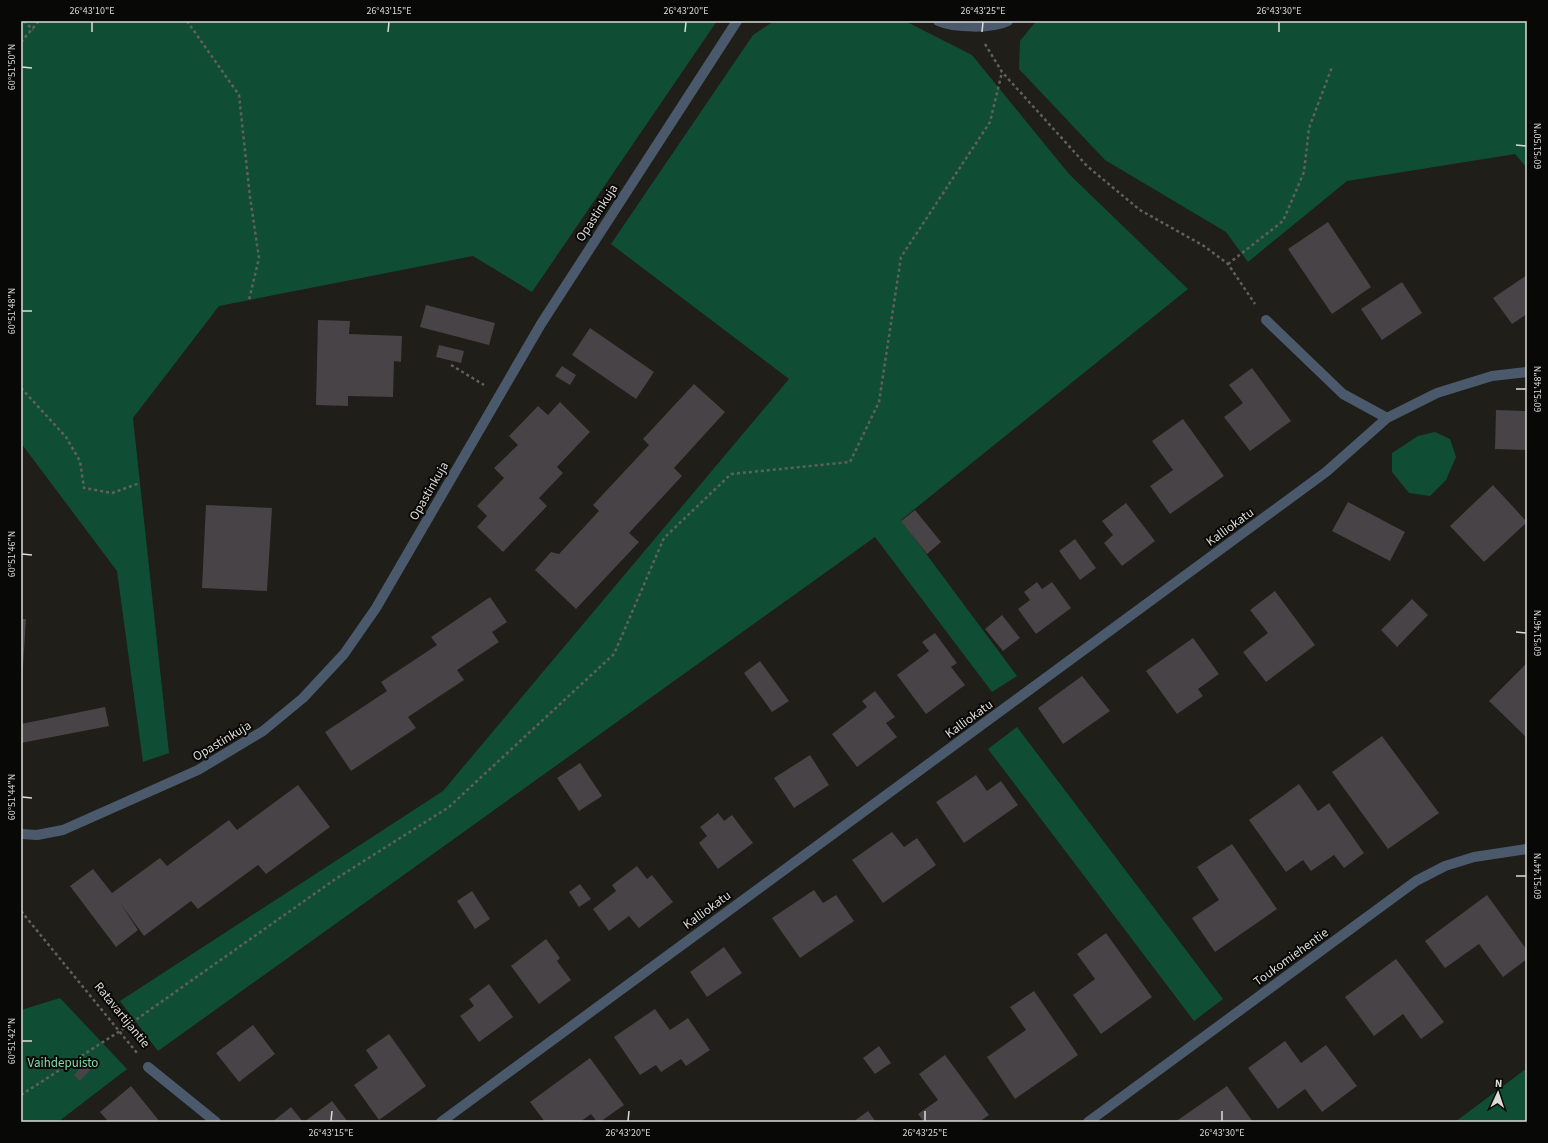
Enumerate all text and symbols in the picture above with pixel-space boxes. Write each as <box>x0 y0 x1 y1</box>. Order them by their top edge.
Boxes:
text: 26°43'10"E <box>69 4 115 18</box>
text: 26°43'15"E <box>366 4 412 18</box>
text: 26°43'20"E <box>663 4 709 18</box>
text: 26°43'25"E <box>960 4 1006 18</box>
text: 26°43'30"E <box>1256 4 1302 18</box>
text: 60°51'50"N <box>5 44 19 90</box>
text: 60°51'50"N <box>1531 123 1545 169</box>
street label: Opastinkuja <box>572 181 622 245</box>
text: 60°51'48"N <box>5 288 19 334</box>
text: 60°51'48"N <box>1531 366 1545 412</box>
street label: Opastinkuja <box>405 458 453 524</box>
street label: Kalliokatu <box>1202 504 1258 550</box>
text: 60°51'46"N <box>5 531 19 577</box>
text: 60°51'46"N <box>1531 610 1545 656</box>
street label: Kalliokatu <box>941 696 997 742</box>
street label: Opastinkuja <box>189 716 255 766</box>
text: 60°51'44"N <box>5 774 19 820</box>
text: 60°51'44"N <box>1531 853 1545 899</box>
street label: Kalliokatu <box>679 887 735 933</box>
street label: Toukomiehentie <box>1250 924 1332 990</box>
street label: Ratavartijantie <box>90 978 154 1052</box>
text: 60°51'42"N <box>5 1018 19 1064</box>
park label: Vaihdepuisto <box>28 1054 98 1072</box>
north arrow <box>1478 1073 1518 1113</box>
text: N <box>1494 1076 1503 1091</box>
text: 26°43'15"E <box>308 1126 354 1140</box>
text: 26°43'20"E <box>605 1126 651 1140</box>
text: 26°43'25"E <box>902 1126 948 1140</box>
text: 26°43'30"E <box>1199 1126 1245 1140</box>

